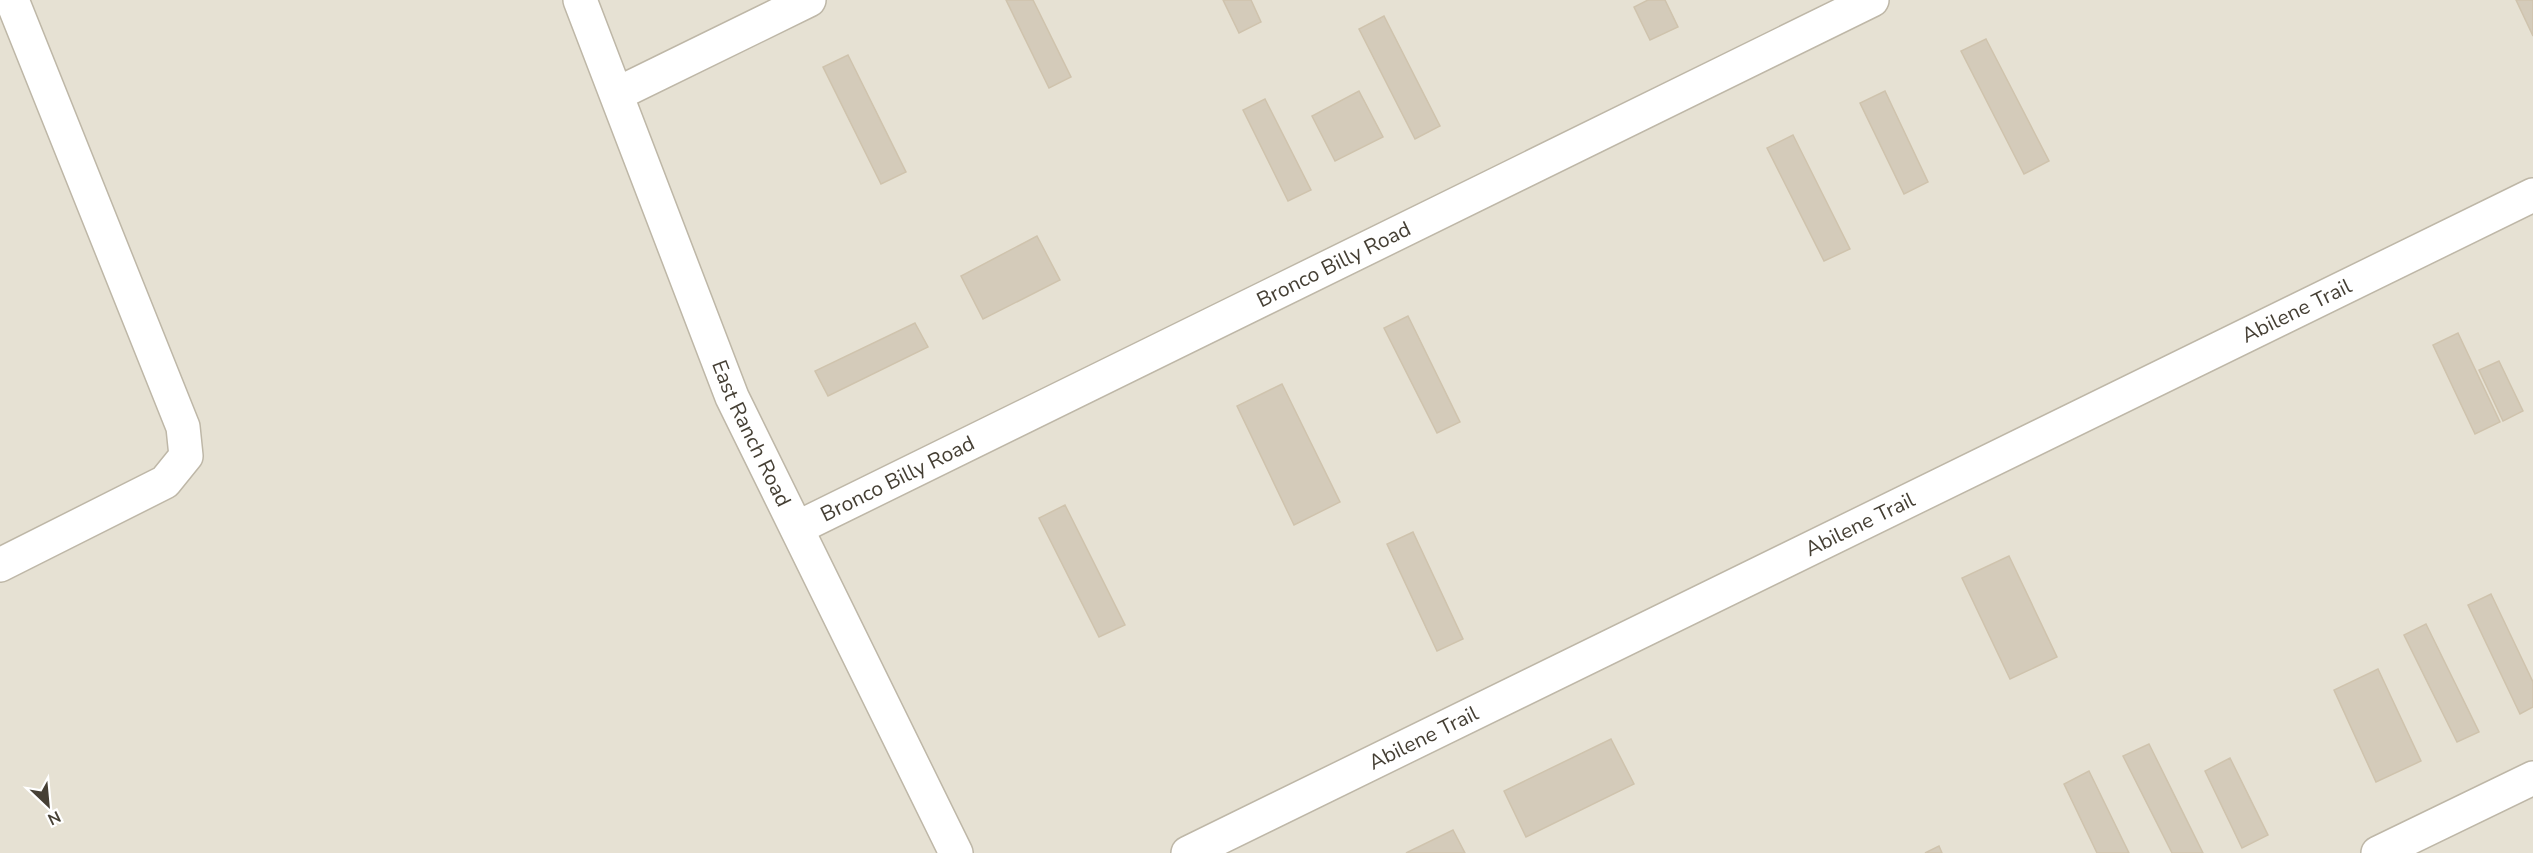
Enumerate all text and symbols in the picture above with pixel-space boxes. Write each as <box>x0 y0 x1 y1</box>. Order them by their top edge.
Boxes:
street label: Bronco Billy Road <box>1252 215 1415 314</box>
street label: Abilene Trail <box>2237 272 2357 349</box>
street label: East Ranch Road <box>705 356 798 511</box>
street label: Bronco Billy Road <box>816 429 979 528</box>
street label: Abilene Trail <box>1800 485 1920 563</box>
street label: Abilene Trail <box>1364 699 1484 777</box>
north arrow <box>18 775 78 835</box>
text: N <box>44 805 64 830</box>

